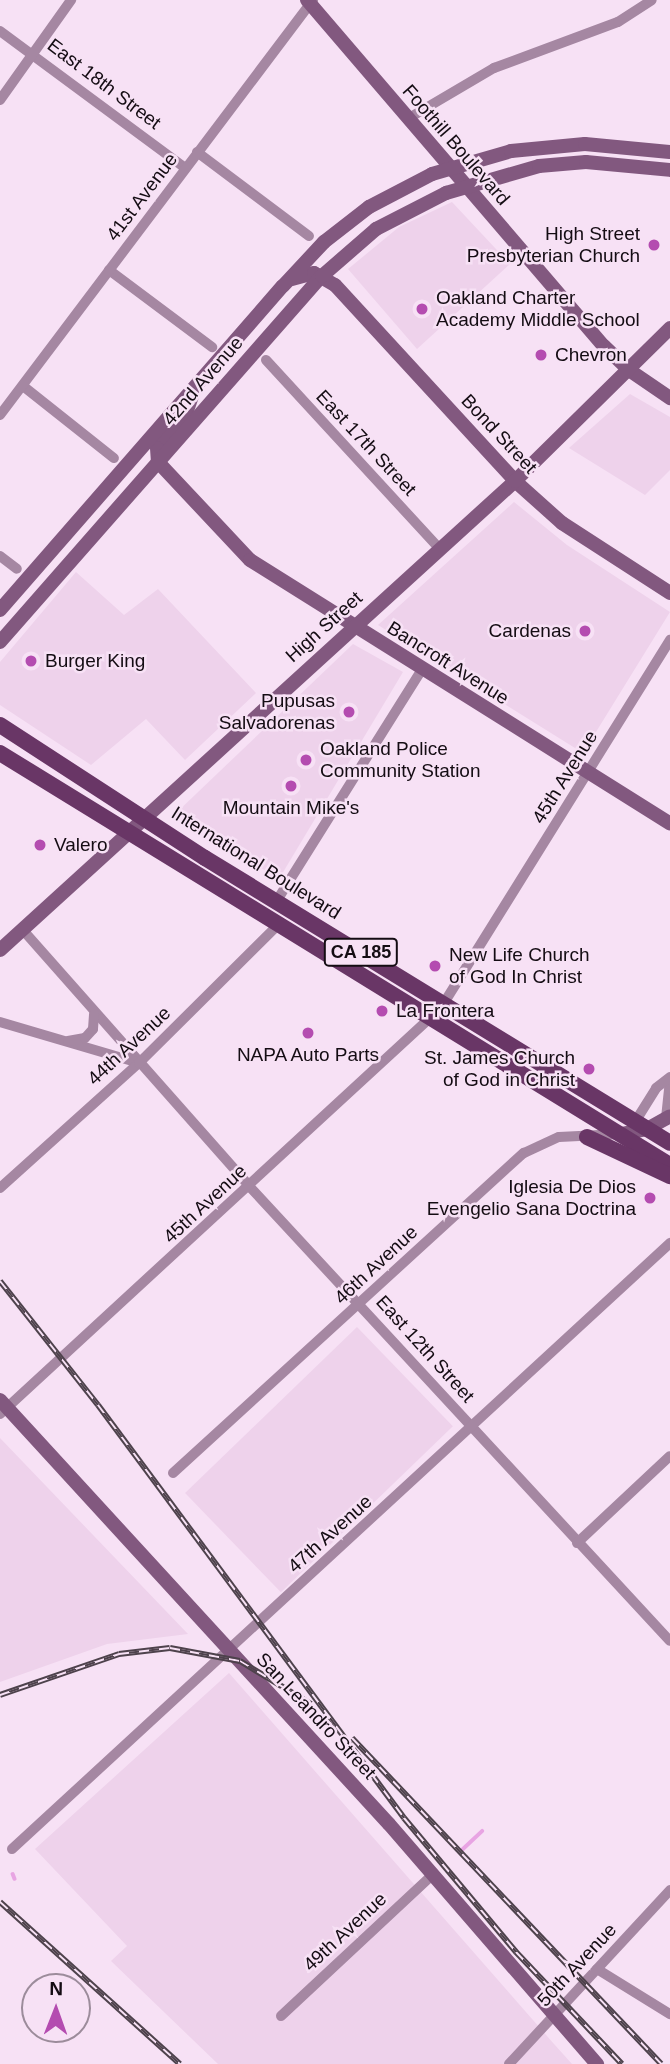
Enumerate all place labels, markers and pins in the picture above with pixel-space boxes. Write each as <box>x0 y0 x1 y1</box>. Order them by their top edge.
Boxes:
place label: High Street Presbyterian Church <box>467 223 640 267</box>
marker: High Street Presbyterian Church <box>646 237 662 253</box>
place label: Oakland Charter Academy Middle School <box>436 287 640 331</box>
marker: Oakland Charter Academy Middle School <box>414 301 430 317</box>
place label: Chevron <box>555 344 627 366</box>
marker: Chevron <box>533 347 549 363</box>
place label: Cardenas <box>489 620 571 642</box>
marker: Cardenas <box>577 623 593 639</box>
place label: Burger King <box>45 650 145 672</box>
marker: Burger King <box>23 653 39 669</box>
place label: Pupusas Salvadorenas <box>219 690 335 734</box>
marker: Pupusas Salvadorenas <box>341 704 357 720</box>
place label: Oakland Police Community Station <box>320 738 481 782</box>
marker: Oakland Police Community Station <box>298 752 314 768</box>
marker: Mountain Mike's <box>283 778 299 794</box>
place label: Mountain Mike's <box>223 797 359 819</box>
place label: Valero <box>54 834 108 856</box>
marker: Valero <box>32 837 48 853</box>
place label: New Life Church of God In Christ <box>449 944 589 988</box>
marker: New Life Church of God In Christ <box>427 958 443 974</box>
place label: La Frontera <box>396 1000 494 1022</box>
marker: La Frontera <box>374 1003 390 1019</box>
marker: NAPA Auto Parts <box>300 1025 316 1041</box>
place label: NAPA Auto Parts <box>236 1044 380 1066</box>
place label: St. James Church of God in Christ <box>424 1047 575 1091</box>
marker: St. James Church of God in Christ <box>581 1061 597 1077</box>
place label: Iglesia De Dios Evengelio Sana Doctrina <box>427 1176 636 1220</box>
marker: Iglesia De Dios Evengelio Sana Doctrina <box>642 1190 658 1206</box>

